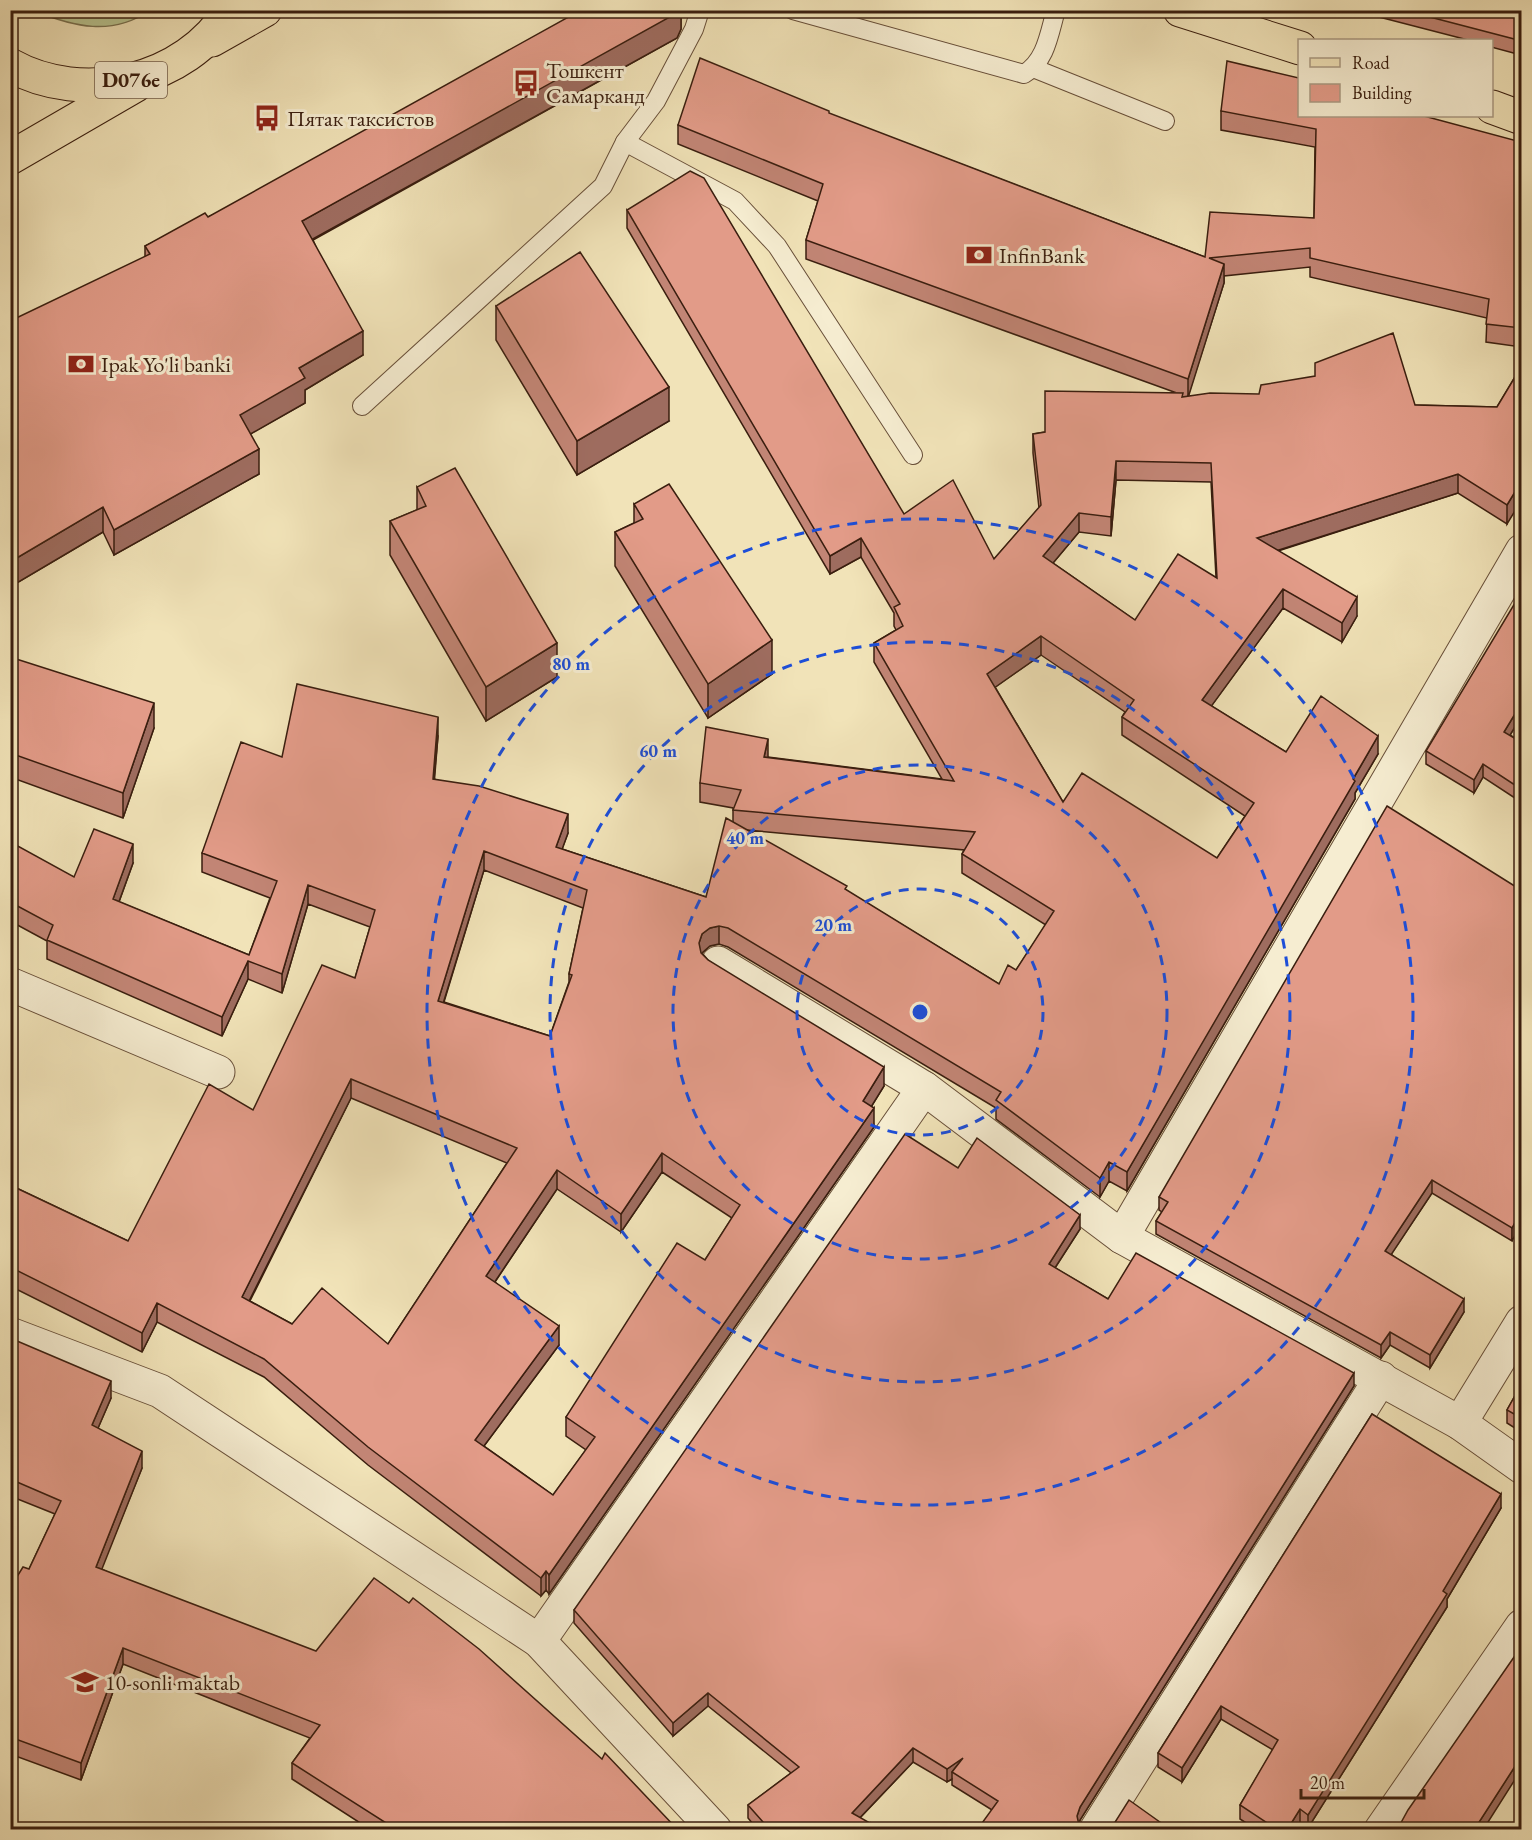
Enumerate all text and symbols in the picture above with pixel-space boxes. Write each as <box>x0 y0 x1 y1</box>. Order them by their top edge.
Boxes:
legend <box>1298 39 1493 117</box>
text: Road <box>1352 51 1391 74</box>
place label: Тошкент Самарканд <box>546 56 645 110</box>
road number: D076e <box>95 62 167 98</box>
bus stop icon: Тошкент Самарканд <box>511 68 541 98</box>
text: Building <box>1352 81 1412 104</box>
bus stop icon: Пятак таксистов <box>252 103 282 133</box>
place label: Пятак таксистов <box>287 104 434 133</box>
bank icon: InfinBank <box>964 240 994 270</box>
place label: InfinBank <box>999 241 1085 270</box>
bank icon: Ipak Yo'li banki <box>66 349 96 379</box>
place label: Ipak Yo'li banki <box>101 350 231 379</box>
text: 80 m <box>552 652 590 675</box>
text: 60 m <box>639 739 677 762</box>
text: 40 m <box>726 826 764 849</box>
text: 20 m <box>814 913 852 936</box>
centre of rings <box>910 1002 930 1022</box>
school or university icon: 10-sonli maktab <box>70 1667 100 1697</box>
place label: 10-sonli maktab <box>105 1668 240 1697</box>
scale bar <box>1301 1762 1424 1800</box>
text: 20 m <box>1310 1771 1345 1794</box>

